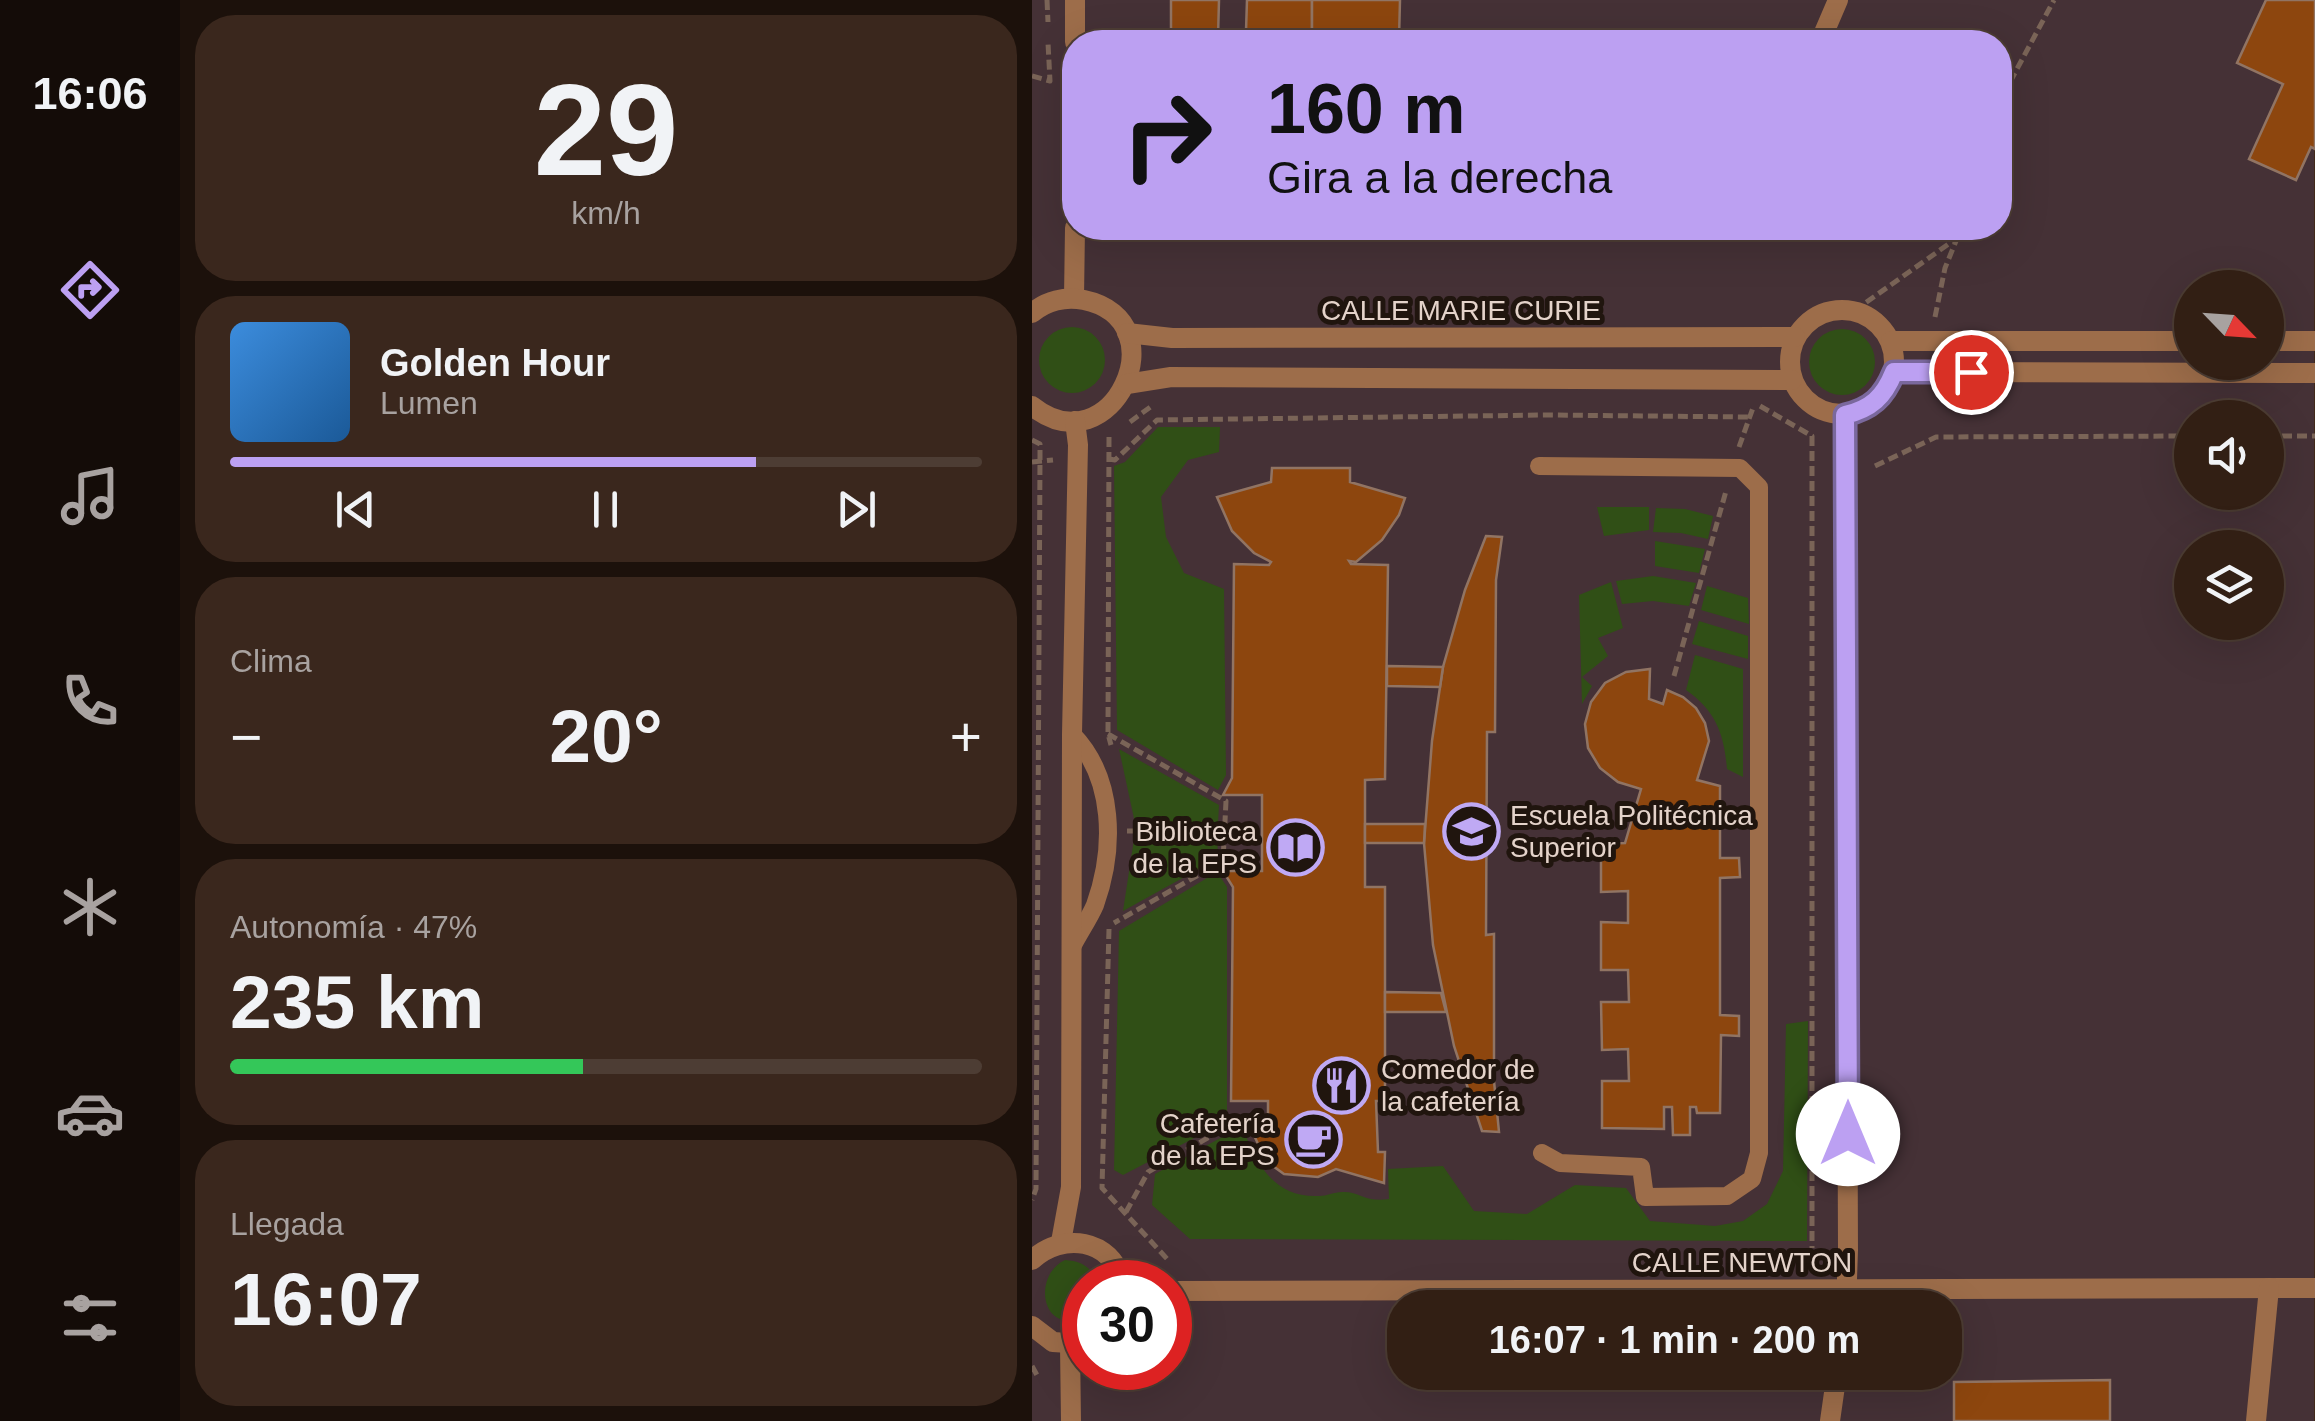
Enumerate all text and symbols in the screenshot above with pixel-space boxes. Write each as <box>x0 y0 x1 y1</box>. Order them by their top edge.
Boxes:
text: 29 <box>534 57 678 203</box>
text: 16:06 <box>32 68 148 119</box>
icon: right <box>1102 70 1232 200</box>
text: 160 m <box>1267 70 1465 148</box>
text: Gira a la derecha <box>1267 152 1612 203</box>
text: km/h <box>571 195 641 231</box>
icon: directions <box>55 255 125 325</box>
north arrow <box>2174 270 2284 380</box>
map controls <box>2174 270 2284 640</box>
street label: CALLE MARIE CURIE <box>1321 295 1601 326</box>
pin <box>1929 330 2014 415</box>
text: Golden Hour <box>380 342 610 384</box>
icon: arrive <box>1944 345 1999 400</box>
text: Lumen <box>380 385 478 421</box>
button: sound <box>2174 400 2284 510</box>
icon: music <box>55 461 125 531</box>
icon: previous <box>328 482 383 537</box>
icon: pause <box>578 482 633 537</box>
icon: next <box>829 482 884 537</box>
button: layers <box>2174 530 2284 640</box>
text: Clima <box>230 643 312 679</box>
icon: phone <box>55 666 125 736</box>
text: 20° <box>549 694 663 778</box>
text: − <box>230 706 262 768</box>
text: + <box>950 706 982 768</box>
place label: Escuela Politécnica Superior <box>1510 800 1753 863</box>
school or university icon: Escuela Politécnica Superior <box>1441 801 1501 861</box>
place label: Biblioteca de la EPS <box>1132 816 1257 879</box>
library icon: Biblioteca de la EPS <box>1266 817 1326 877</box>
icon: climate <box>55 872 125 942</box>
text: Autonomía · 47% <box>230 909 477 945</box>
text: 235 km <box>230 960 484 1044</box>
place label: Comedor de la cafetería <box>1381 1054 1535 1117</box>
restaurant icon: Comedor de la cafetería <box>1312 1055 1372 1115</box>
icon: car <box>55 1078 125 1148</box>
position arrow <box>1796 1082 1900 1186</box>
place label: Cafetería de la EPS <box>1150 1108 1275 1171</box>
cafe icon: Cafetería de la EPS <box>1284 1109 1344 1169</box>
text: Llegada <box>230 1206 344 1242</box>
street label: CALLE NEWTON <box>1632 1247 1852 1278</box>
text: 16:07 <box>230 1257 422 1341</box>
speed limit sign: 30 <box>1062 1260 1192 1390</box>
icon: filters <box>55 1283 125 1353</box>
text: 16:07 · 1 min · 200 m <box>1489 1319 1860 1361</box>

